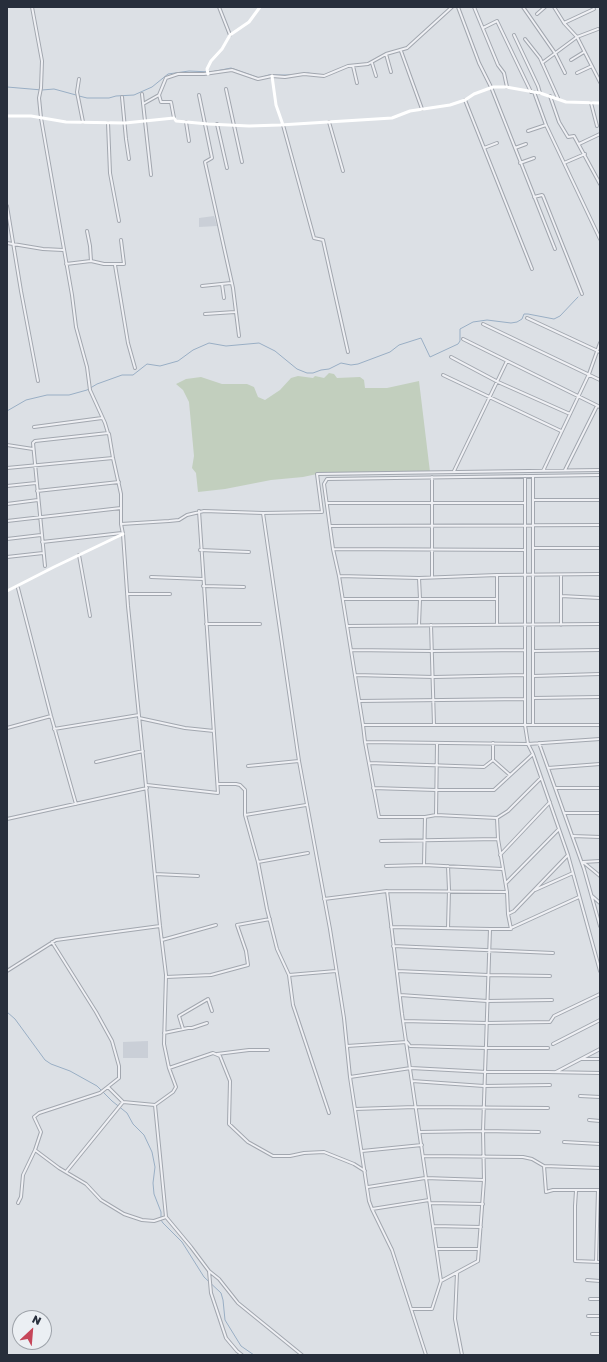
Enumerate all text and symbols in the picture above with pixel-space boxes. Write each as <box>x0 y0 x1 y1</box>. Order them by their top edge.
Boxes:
north arrow <box>12 1310 52 1350</box>
text: N <box>30 1312 44 1327</box>

